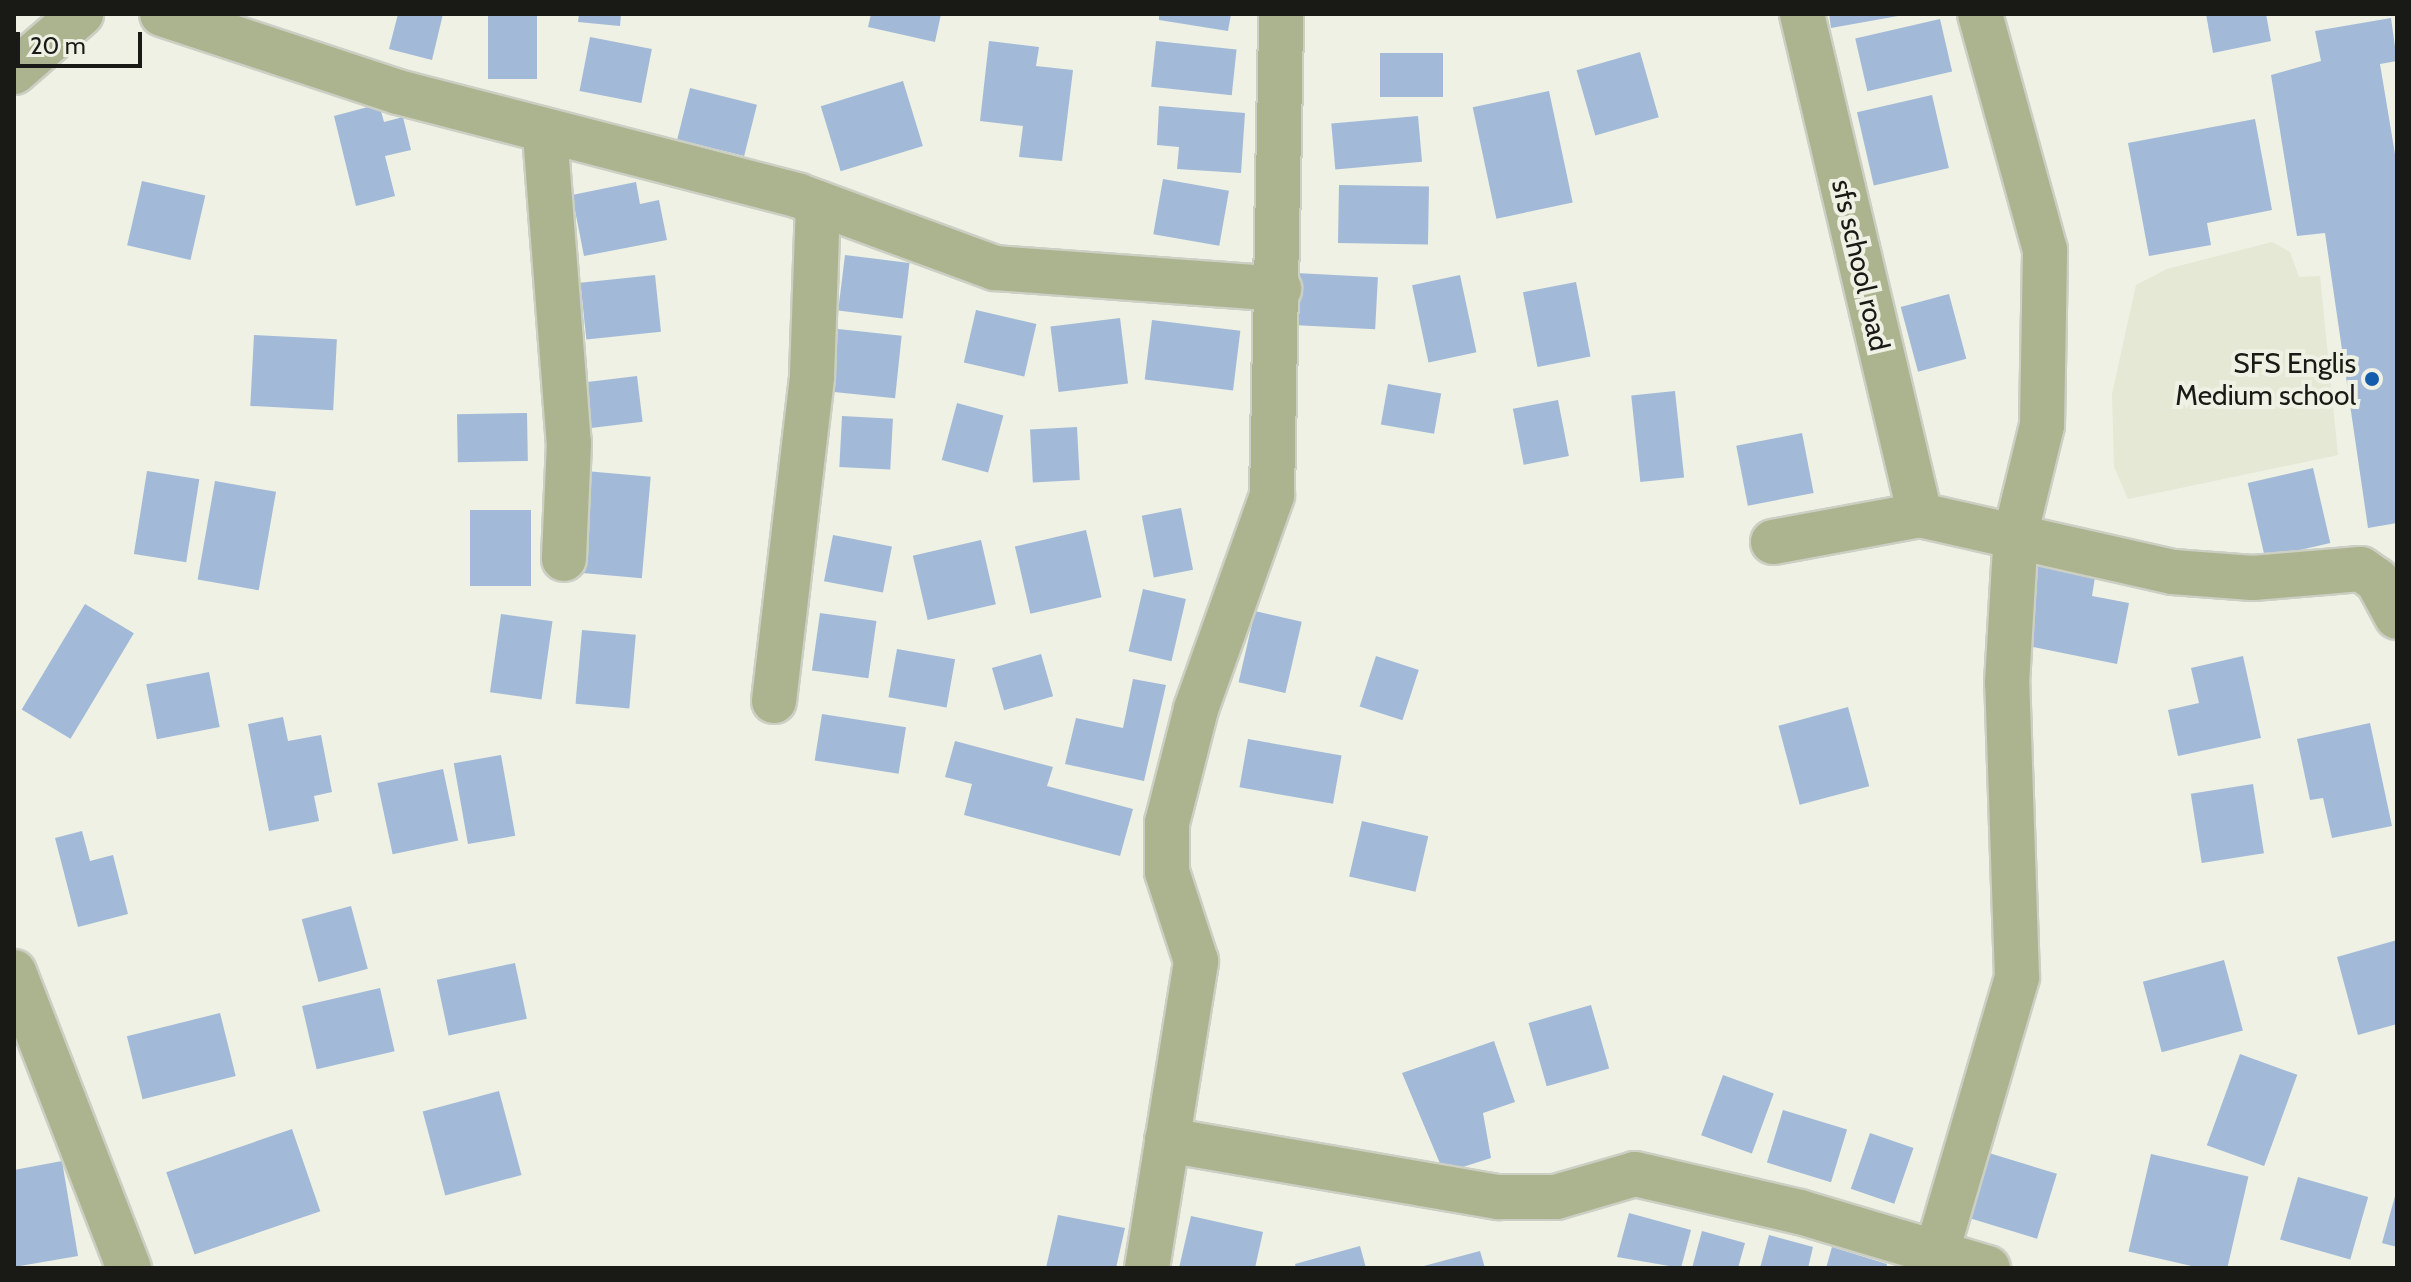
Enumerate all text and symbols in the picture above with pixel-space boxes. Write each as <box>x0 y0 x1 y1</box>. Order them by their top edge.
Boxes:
scale bar <box>20 16 146 66</box>
text: 20 m <box>30 31 86 60</box>
street label: sfs school road <box>1825 176 1897 354</box>
place label: SFS Englis Medium school <box>2175 346 2356 412</box>
marker: SFS Englis Medium school <box>2363 370 2381 388</box>

